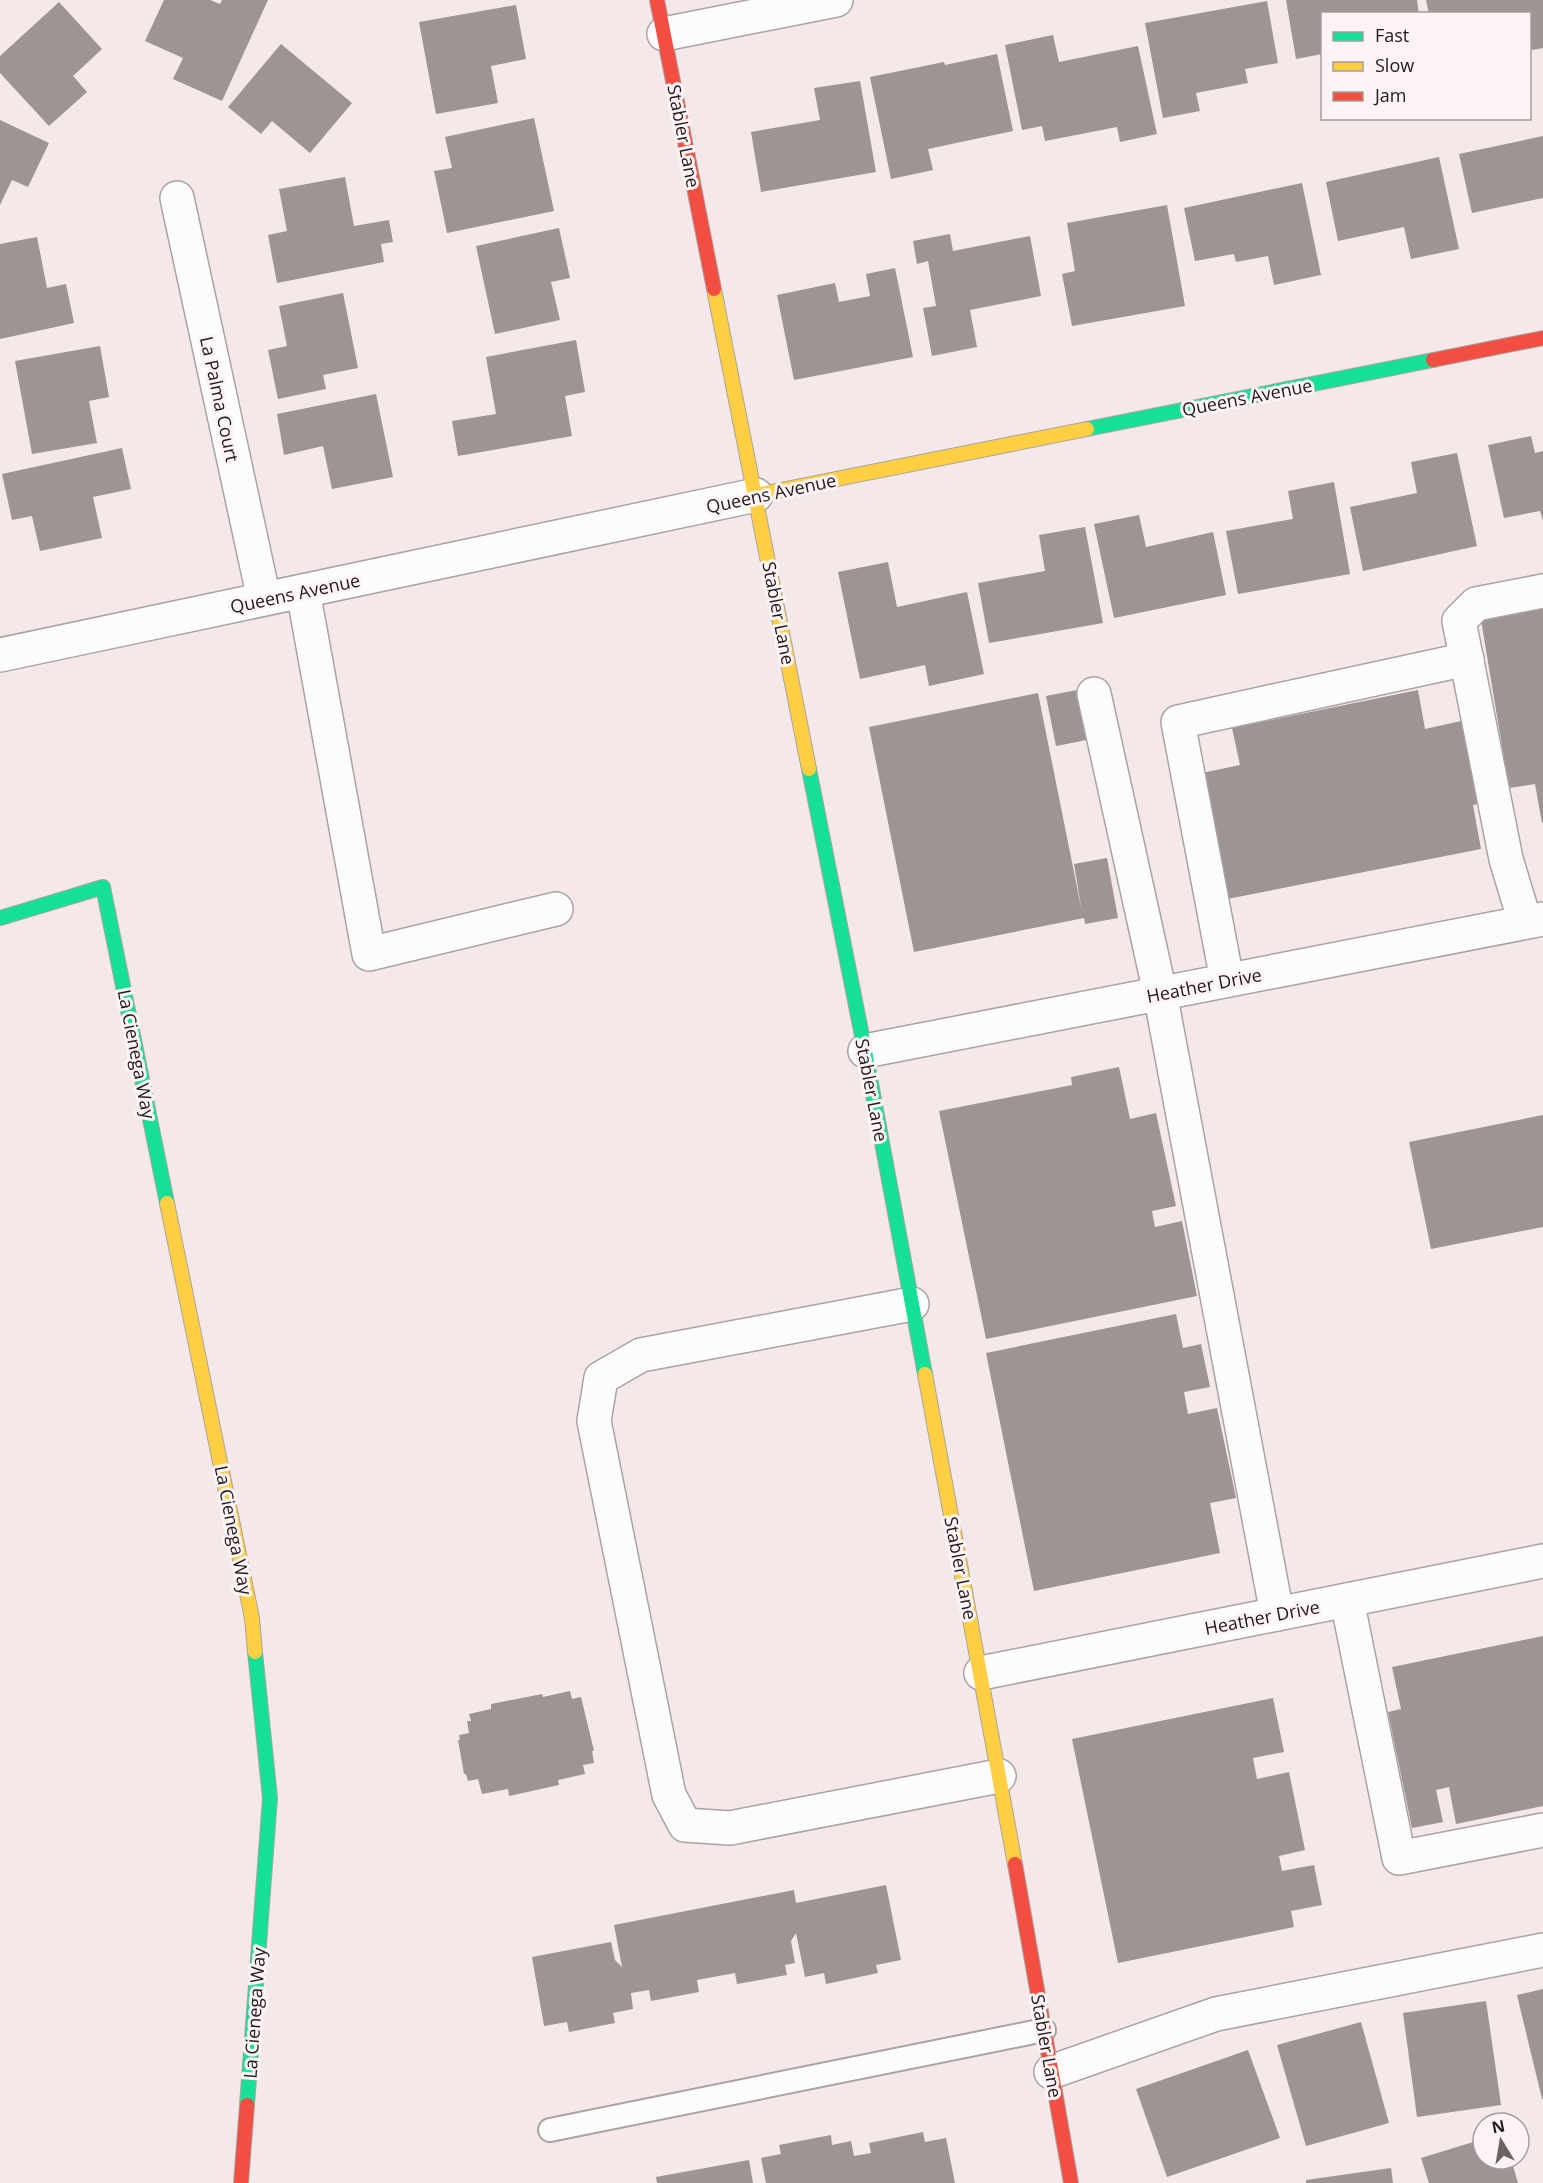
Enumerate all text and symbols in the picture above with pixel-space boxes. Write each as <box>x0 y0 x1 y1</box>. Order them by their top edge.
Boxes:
legend <box>1321 12 1531 120</box>
text: Fast <box>1375 23 1409 47</box>
text: Slow <box>1375 53 1414 77</box>
street label: Stabler Lane <box>662 82 706 190</box>
text: Jam <box>1373 83 1407 107</box>
street label: La Palma Court <box>195 334 245 464</box>
street label: Queens Avenue <box>1180 373 1314 421</box>
street label: Queens Avenue <box>704 468 838 518</box>
street label: Stabler Lane <box>757 559 801 667</box>
street label: Queens Avenue <box>228 568 362 618</box>
street label: Heather Drive <box>1144 962 1264 1008</box>
street label: La Cienega Way <box>113 987 161 1122</box>
street label: Stabler Lane <box>850 1036 894 1144</box>
street label: La Cienega Way <box>210 1463 258 1598</box>
street label: Stabler Lane <box>939 1514 983 1622</box>
street label: Heather Drive <box>1202 1594 1322 1640</box>
street label: La Cienega Way <box>237 1946 271 2079</box>
street label: Stabler Lane <box>1026 1992 1068 2100</box>
north arrow <box>1471 2111 1531 2171</box>
text: N <box>1490 2114 1507 2138</box>

